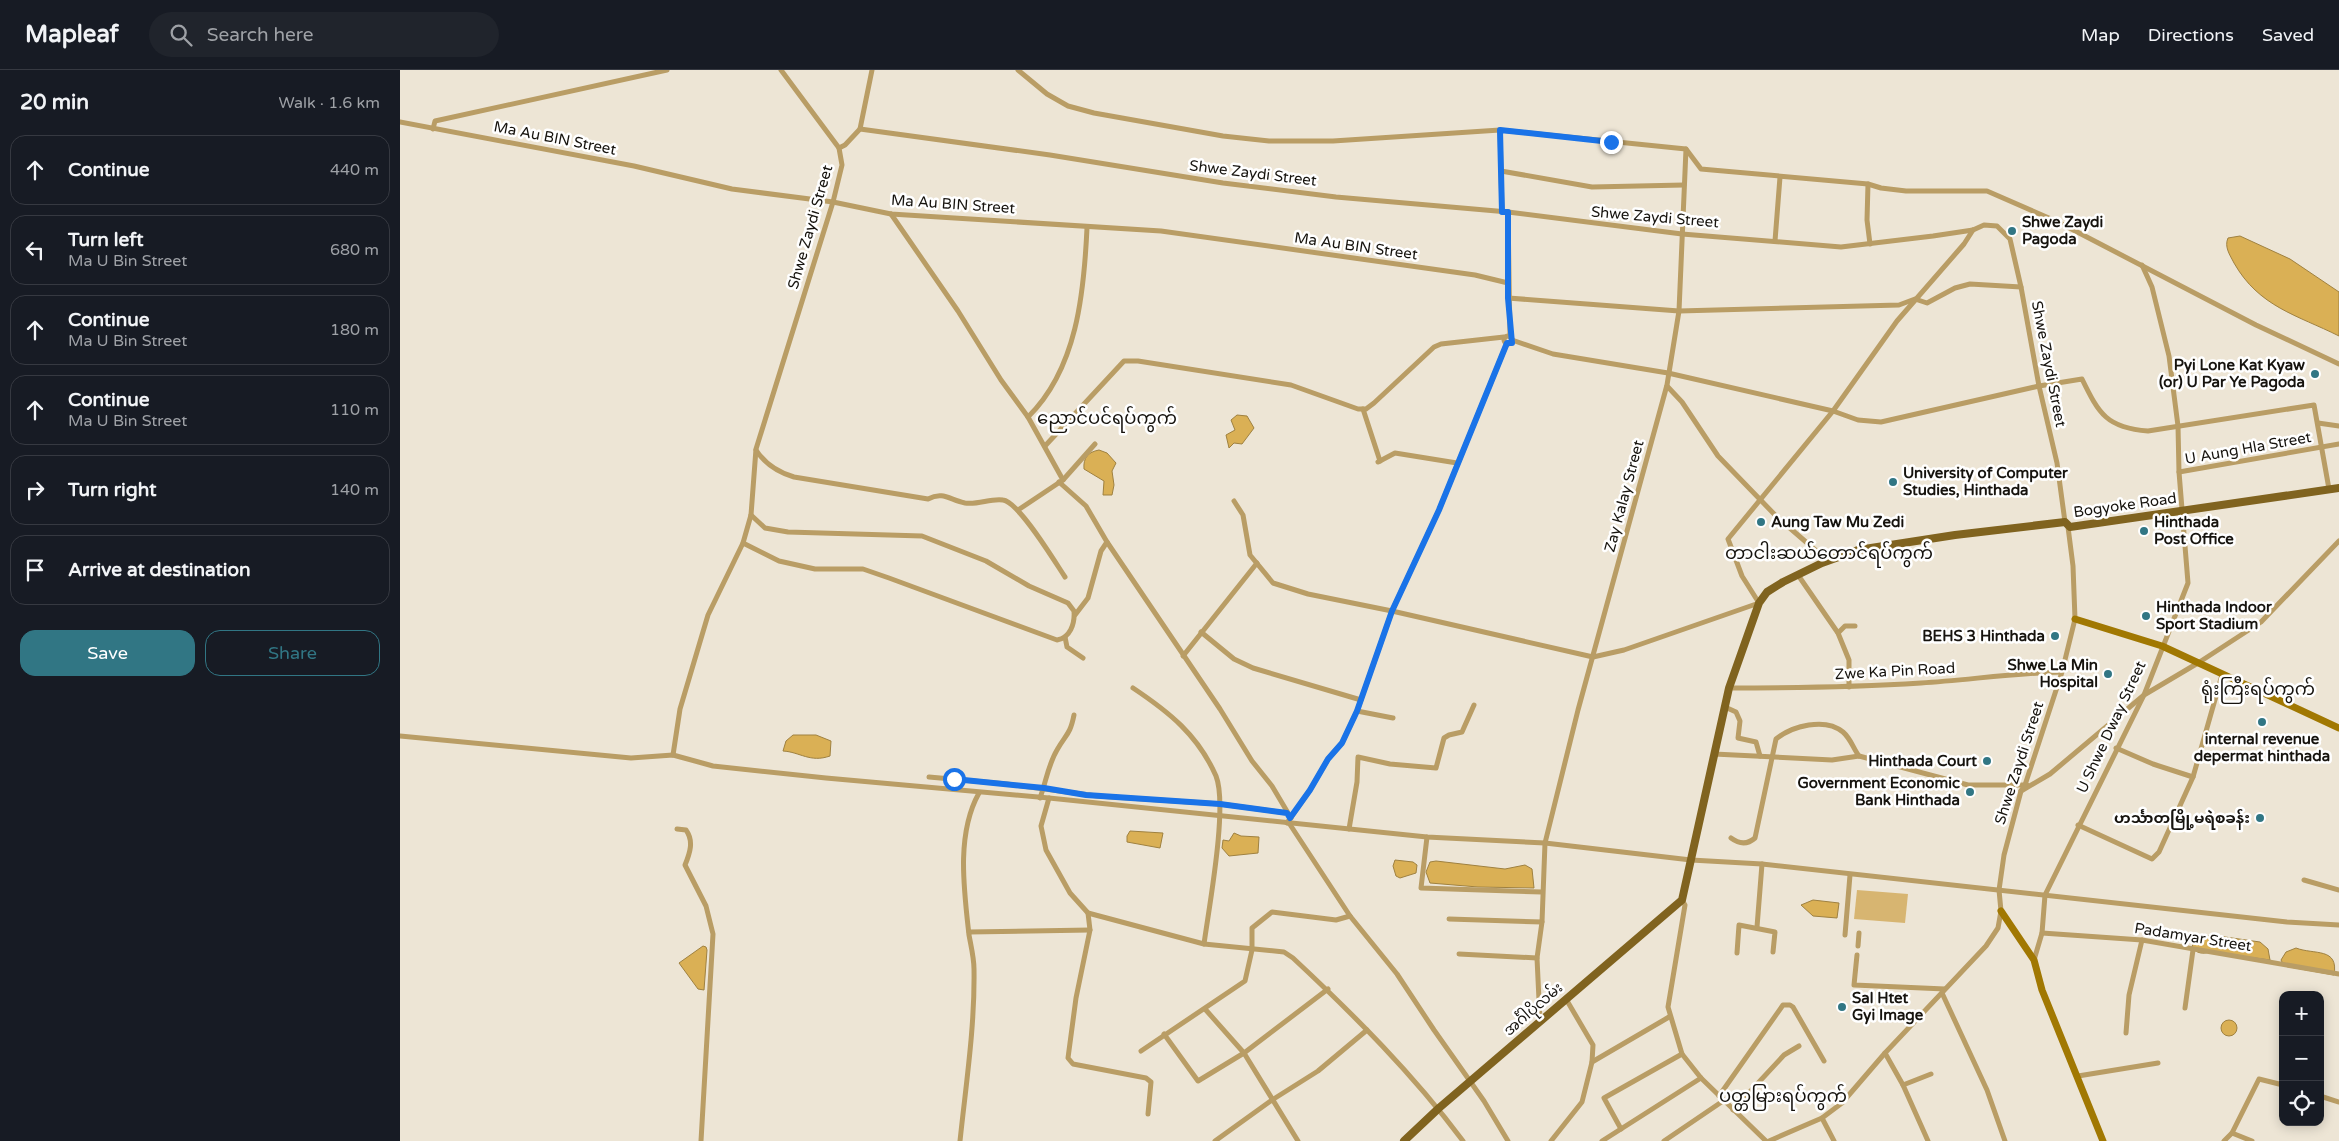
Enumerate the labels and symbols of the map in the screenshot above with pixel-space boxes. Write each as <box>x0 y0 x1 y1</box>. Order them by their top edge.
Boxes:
street label: Ma Au BIN Street <box>492 117 618 159</box>
route end <box>1600 131 1623 154</box>
street label: Shwe Zaydi Street <box>1188 156 1318 190</box>
street label: Shwe Zaydi Street <box>784 163 836 291</box>
street label: Ma Au BIN Street <box>890 191 1016 217</box>
street label: Shwe Zaydi Street <box>1590 202 1720 232</box>
place label: Shwe Zaydi Pagoda <box>2022 213 2103 249</box>
marker: Shwe Zaydi Pagoda <box>2006 225 2018 237</box>
street label: Ma Au BIN Street <box>1293 228 1419 264</box>
street label: Shwe Zaydi Street <box>2028 299 2070 429</box>
place label: Pyi Lone Kat Kyaw (or) U Par Ye Pagoda <box>2159 356 2305 392</box>
marker: Pyi Lone Kat Kyaw (or) U Par Ye Pagoda <box>2309 368 2321 380</box>
district label: ညောင်ပင်ရပ်ကွက် <box>1037 405 1177 433</box>
street label: U Aung Hla Street <box>2183 428 2313 468</box>
street label: Zay Kalay Street <box>1600 438 1648 554</box>
place label: University of Computer Studies, Hinthada <box>1903 464 2068 499</box>
marker: University of Computer Studies, Hinthada <box>1887 476 1899 488</box>
street label: Bogyoke Road <box>2072 489 2178 521</box>
place label: Aung Taw Mu Zedi <box>1771 513 1904 532</box>
place label: Hinthada Post Office <box>2154 513 2234 548</box>
marker: Aung Taw Mu Zedi <box>1755 516 1767 528</box>
marker: Hinthada Post Office <box>2138 525 2150 537</box>
district label: တာငါးဆယ်တောင်ရပ်ကွက် <box>1725 540 1933 568</box>
place label: Hinthada Indoor Sport Stadium <box>2156 598 2272 634</box>
marker: Hinthada Indoor Sport Stadium <box>2140 610 2152 622</box>
place label: BEHS 3 Hinthada <box>1922 627 2045 645</box>
marker: BEHS 3 Hinthada <box>2049 630 2061 642</box>
place label: Shwe La Min Hospital <box>2008 656 2098 692</box>
street label: U Shwe Dway Street <box>2072 658 2150 796</box>
street label: Zwe Ka Pin Road <box>1834 659 1956 683</box>
marker: Shwe La Min Hospital <box>2102 668 2114 680</box>
district label: ရုံးကြီးရပ်ကွက် <box>2201 675 2315 704</box>
street label: Shwe Zaydi Street <box>1991 699 2047 827</box>
marker: internal revenue depermat hinthada <box>2256 716 2268 728</box>
place label: internal revenue depermat hinthada <box>2194 730 2330 766</box>
place label: Hinthada Court <box>1868 752 1977 770</box>
marker: Hinthada Court <box>1981 755 1993 767</box>
route start <box>943 768 966 791</box>
place label: Government Economic Bank Hinthada <box>1797 774 1960 809</box>
marker: Government Economic Bank Hinthada <box>1964 786 1976 798</box>
place label: ဟင်္သာတမြို့မရဲစခန်း <box>2114 808 2250 830</box>
marker: ဟင်္သာတမြို့မရဲစခန်း <box>2254 812 2266 824</box>
street label: Padamyar Street <box>2133 919 2253 955</box>
street label: အင်္ဂါပိုလမ်း <box>1499 978 1568 1042</box>
place label: Sal Htet Gyi Image <box>1852 989 1924 1025</box>
marker: Sal Htet Gyi Image <box>1836 1001 1848 1013</box>
district label: ပတ္တမြားရပ်ကွက် <box>1719 1083 1847 1111</box>

